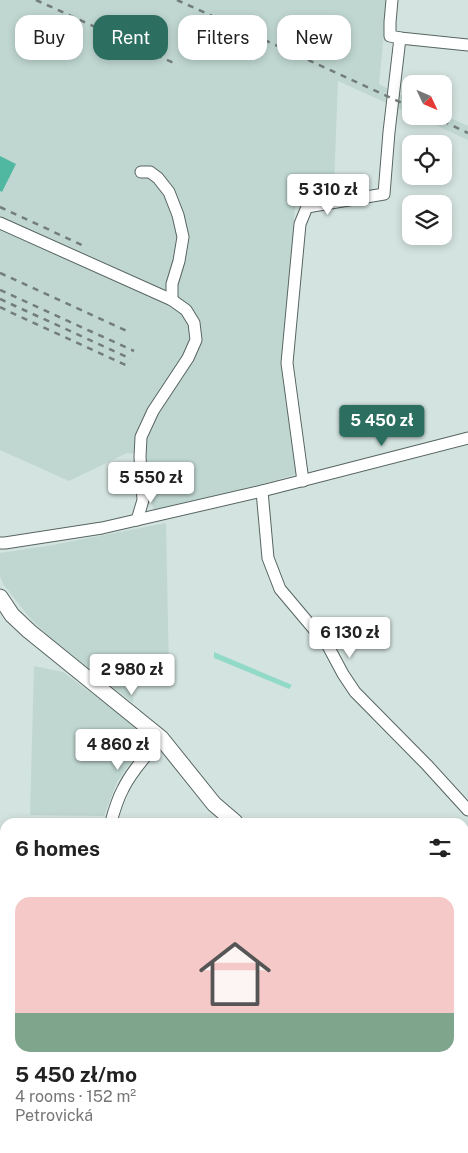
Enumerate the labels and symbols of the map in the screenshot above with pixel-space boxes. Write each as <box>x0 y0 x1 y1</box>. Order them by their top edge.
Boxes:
north arrow <box>402 75 452 125</box>
pin: 5 310 zł <box>276 174 380 216</box>
pin: 5 450 zł <box>330 404 434 447</box>
pin: 5 550 zł <box>99 462 203 504</box>
pin: 6 130 zł <box>298 616 402 659</box>
pin: 2 980 zł <box>80 654 184 696</box>
pin: 4 860 zł <box>66 728 170 771</box>

